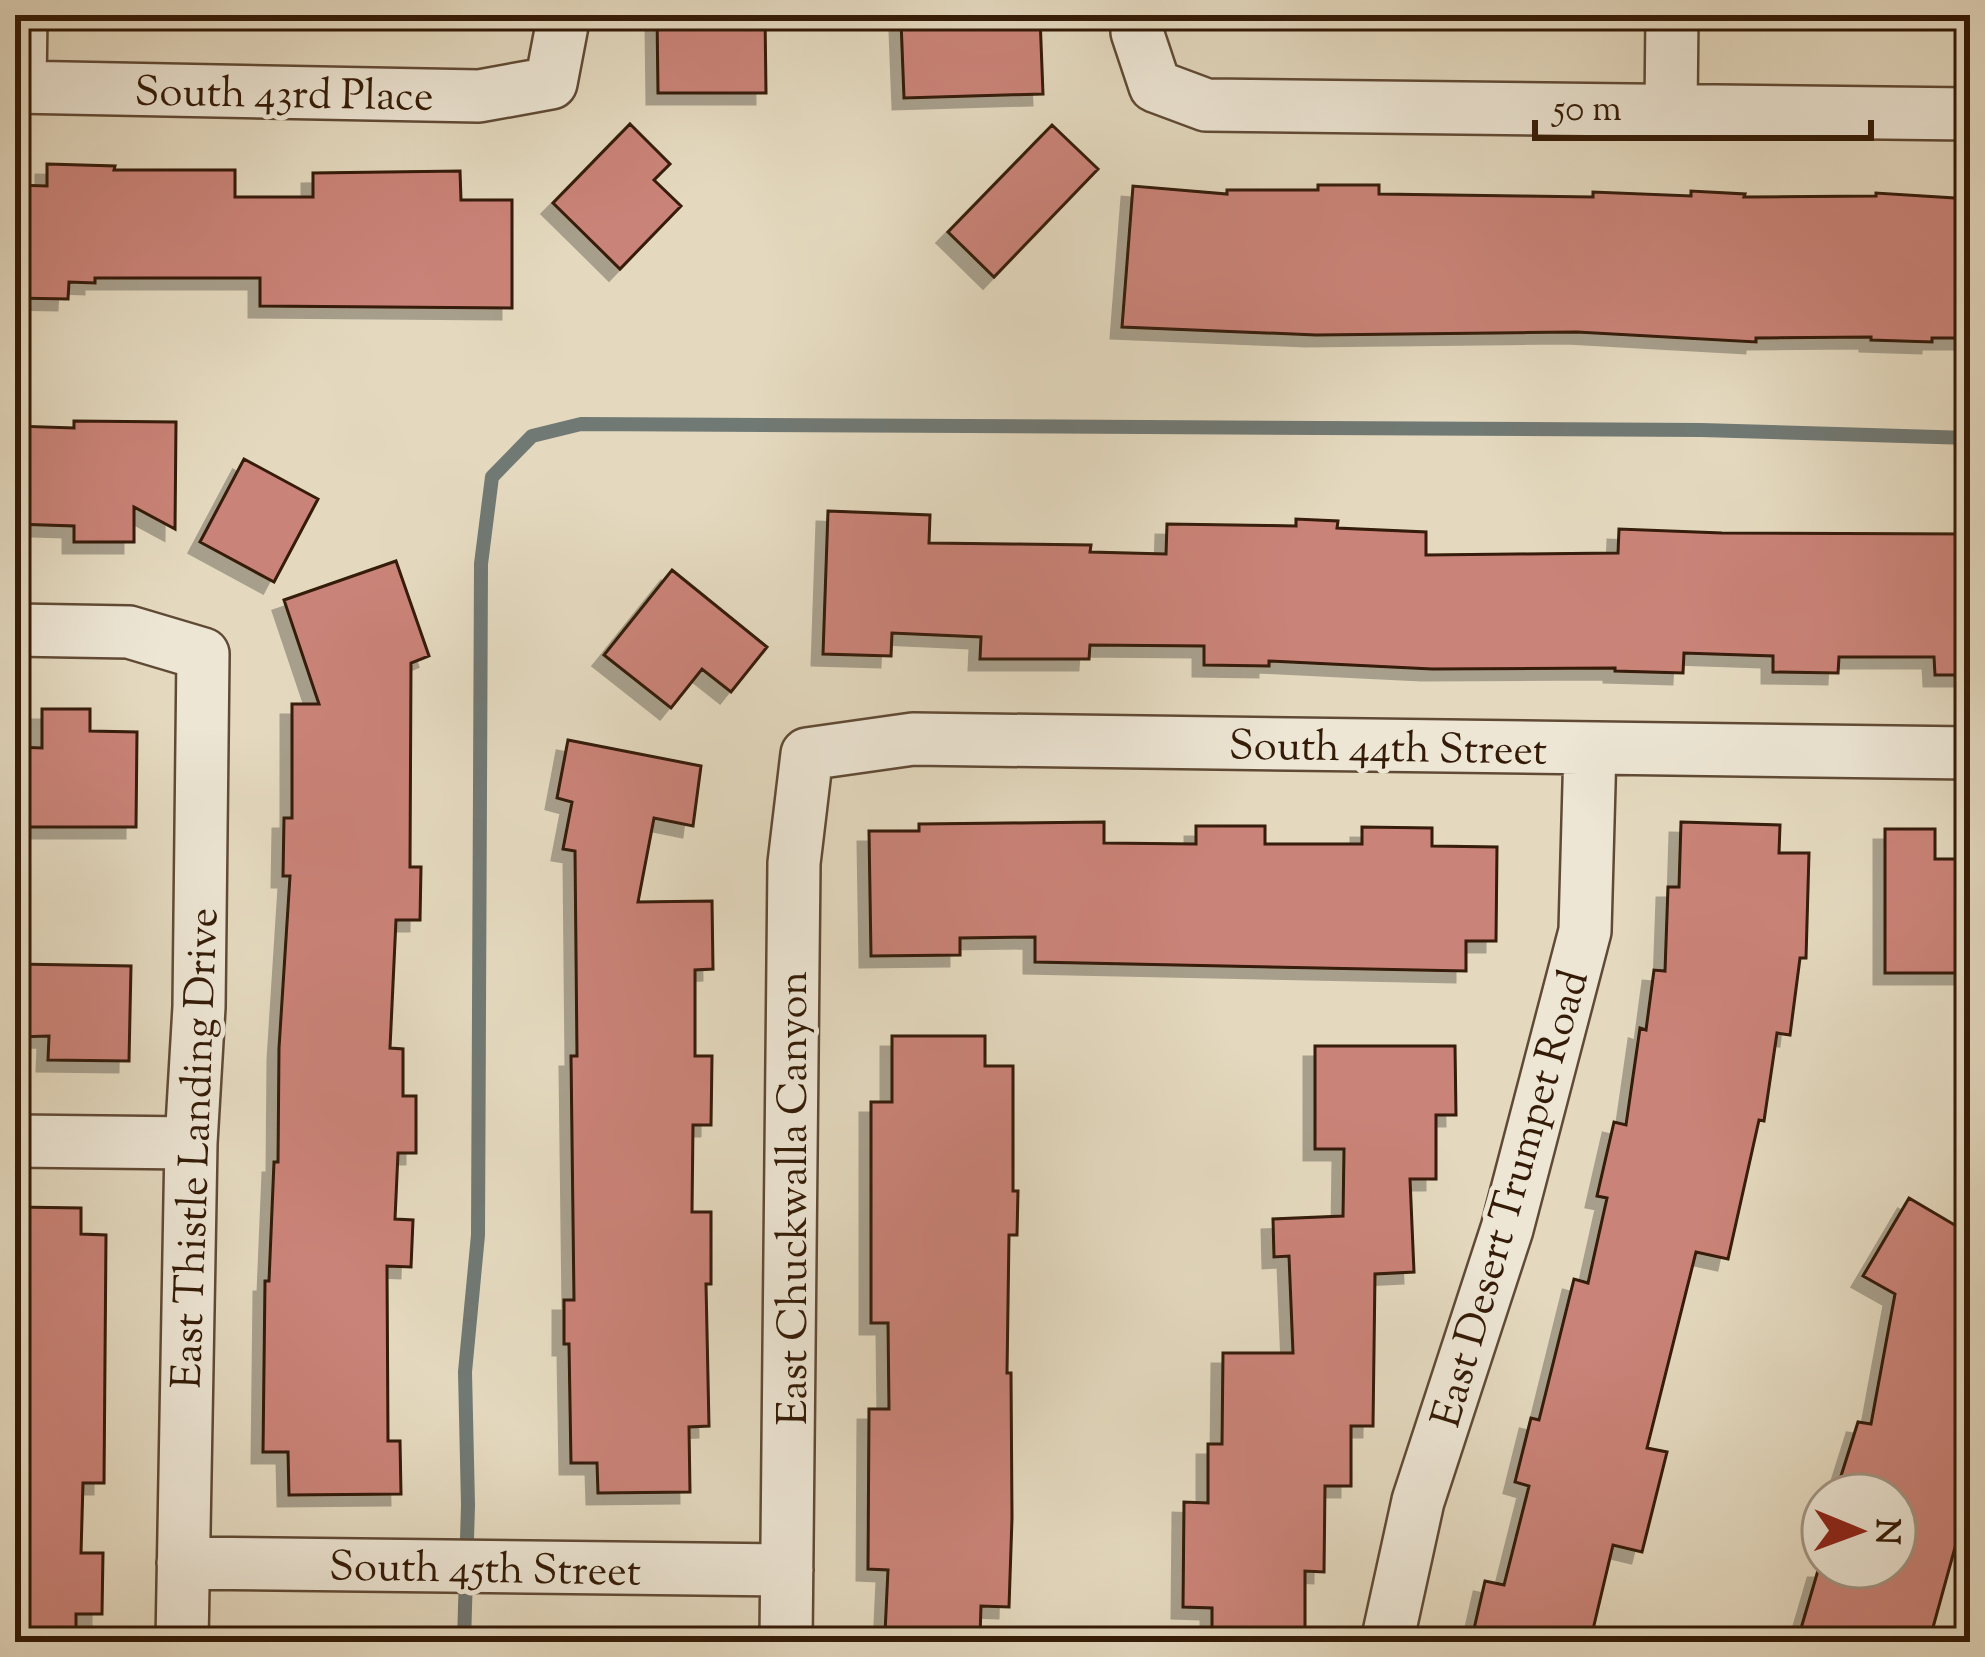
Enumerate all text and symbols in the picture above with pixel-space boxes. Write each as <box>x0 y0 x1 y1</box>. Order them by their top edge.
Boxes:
street label: South 43rd Place <box>134 64 434 130</box>
scale bar <box>1535 66 1871 140</box>
text: 50 m <box>1551 85 1622 137</box>
street label: South 44th Street <box>1228 718 1548 784</box>
street label: East Thistle Landing Drive <box>160 907 236 1390</box>
street label: East Desert Trumpet Road <box>1419 964 1607 1435</box>
street label: East Chuckwalla Canyon <box>766 971 826 1425</box>
north arrow <box>1799 1471 1919 1591</box>
text: N <box>1861 1518 1909 1545</box>
street label: South 45th Street <box>328 1539 641 1605</box>

